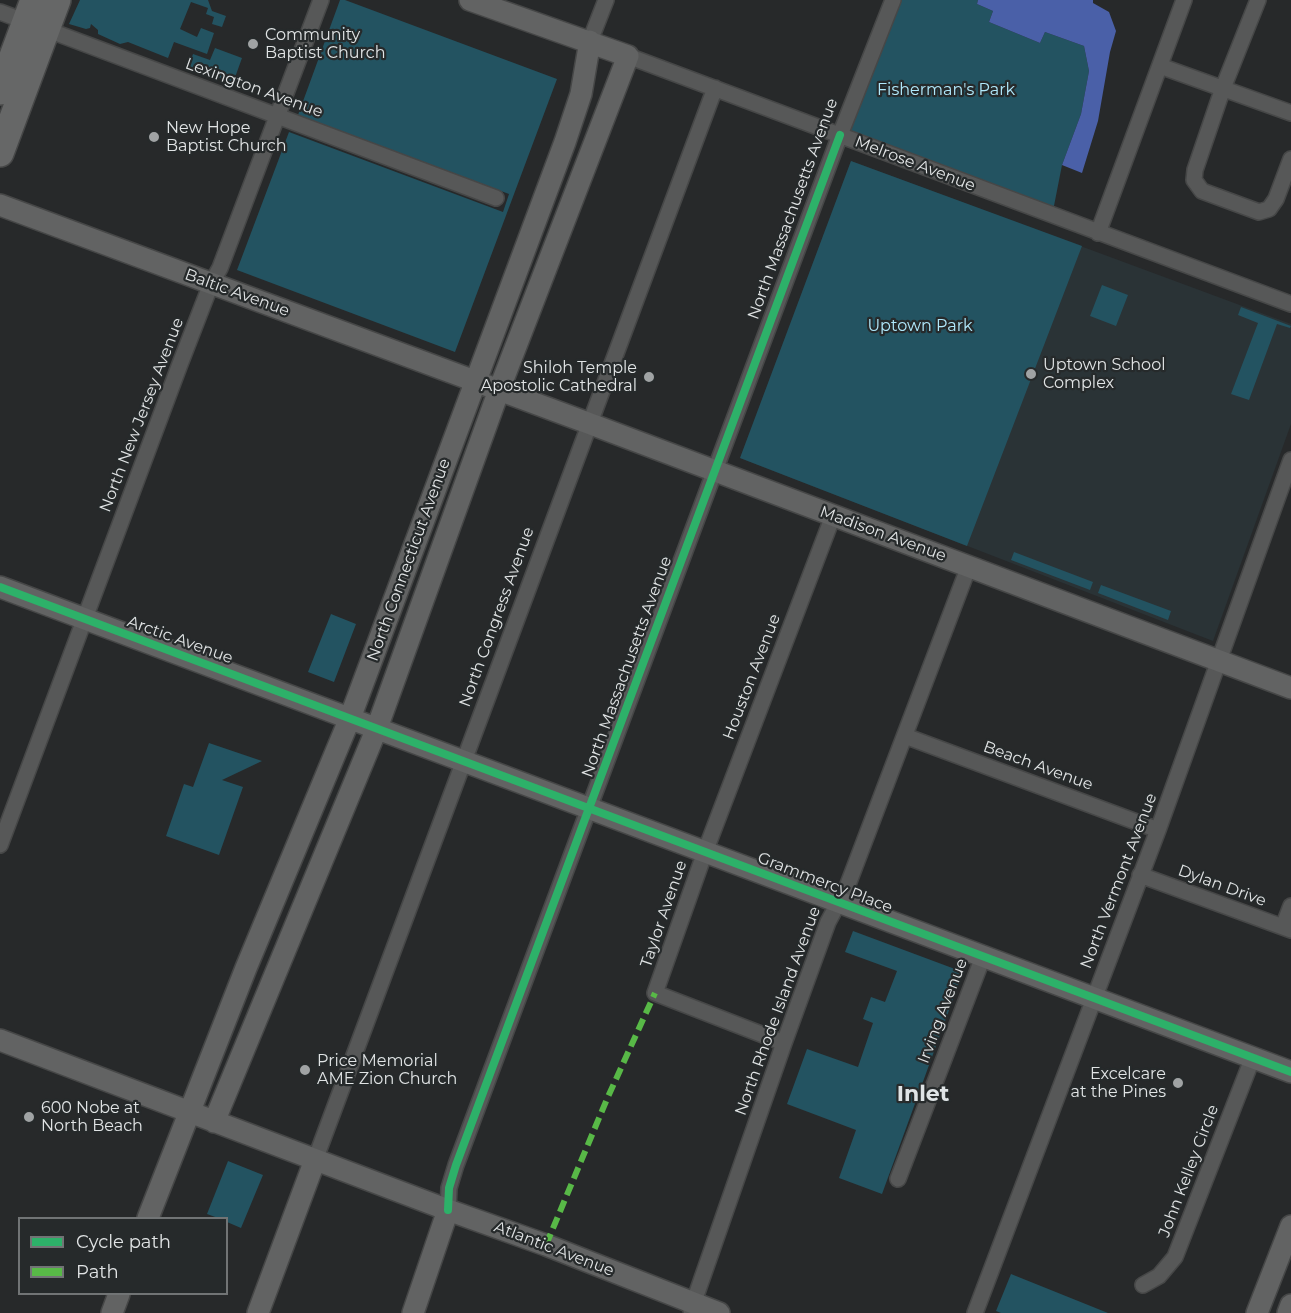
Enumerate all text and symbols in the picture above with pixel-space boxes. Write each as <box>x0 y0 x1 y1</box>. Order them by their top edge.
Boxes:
place label: Community Baptist Church <box>265 25 385 63</box>
marker: Community Baptist Church <box>246 37 260 51</box>
street label: Lexington Avenue <box>183 54 325 122</box>
park label: Fisherman's Park <box>877 80 1015 100</box>
street label: North Massachusetts Avenue <box>744 96 842 322</box>
place label: New Hope Baptist Church <box>166 118 286 156</box>
marker: New Hope Baptist Church <box>147 130 161 144</box>
street label: Melrose Avenue <box>852 132 978 196</box>
street label: Baltic Avenue <box>182 265 292 321</box>
street label: North New Jersey Avenue <box>96 315 188 515</box>
park label: Uptown Park <box>867 316 973 336</box>
place label: Uptown School Complex <box>1043 355 1165 393</box>
place label: Shiloh Temple Apostolic Cathedral <box>481 358 637 396</box>
marker: Uptown School Complex <box>1024 367 1038 381</box>
marker: Shiloh Temple Apostolic Cathedral <box>642 370 656 384</box>
street label: North Connecticut Avenue <box>363 456 455 664</box>
street label: Madison Avenue <box>817 502 949 566</box>
street label: North Congress Avenue <box>455 524 539 710</box>
street label: North Massachusetts Avenue <box>578 554 676 780</box>
street label: Houston Avenue <box>719 611 785 743</box>
street label: Arctic Avenue <box>124 612 236 668</box>
street label: Beach Avenue <box>981 737 1095 795</box>
street label: North Vermont Avenue <box>1077 791 1161 971</box>
street label: Grammercy Place <box>755 848 895 918</box>
street label: Taylor Avenue <box>637 858 691 970</box>
street label: Dylan Drive <box>1175 861 1269 911</box>
street label: North Rhode Island Avenue <box>731 904 825 1118</box>
street label: Irving Avenue <box>914 956 972 1066</box>
place label: Price Memorial AME Zion Church <box>317 1051 457 1089</box>
marker: Price Memorial AME Zion Church <box>298 1063 312 1077</box>
place label: Excelcare at the Pines <box>1071 1064 1166 1102</box>
marker: Excelcare at the Pines <box>1171 1076 1185 1090</box>
district label: Inlet <box>897 1082 949 1108</box>
place label: 600 Nobe at North Beach <box>41 1098 143 1136</box>
street label: John Kelley Circle <box>1155 1102 1223 1240</box>
marker: 600 Nobe at North Beach <box>22 1110 36 1124</box>
legend <box>18 1217 228 1295</box>
street label: Atlantic Avenue <box>491 1217 617 1281</box>
text: Cycle path <box>76 1231 171 1253</box>
text: Path <box>76 1261 119 1283</box>

